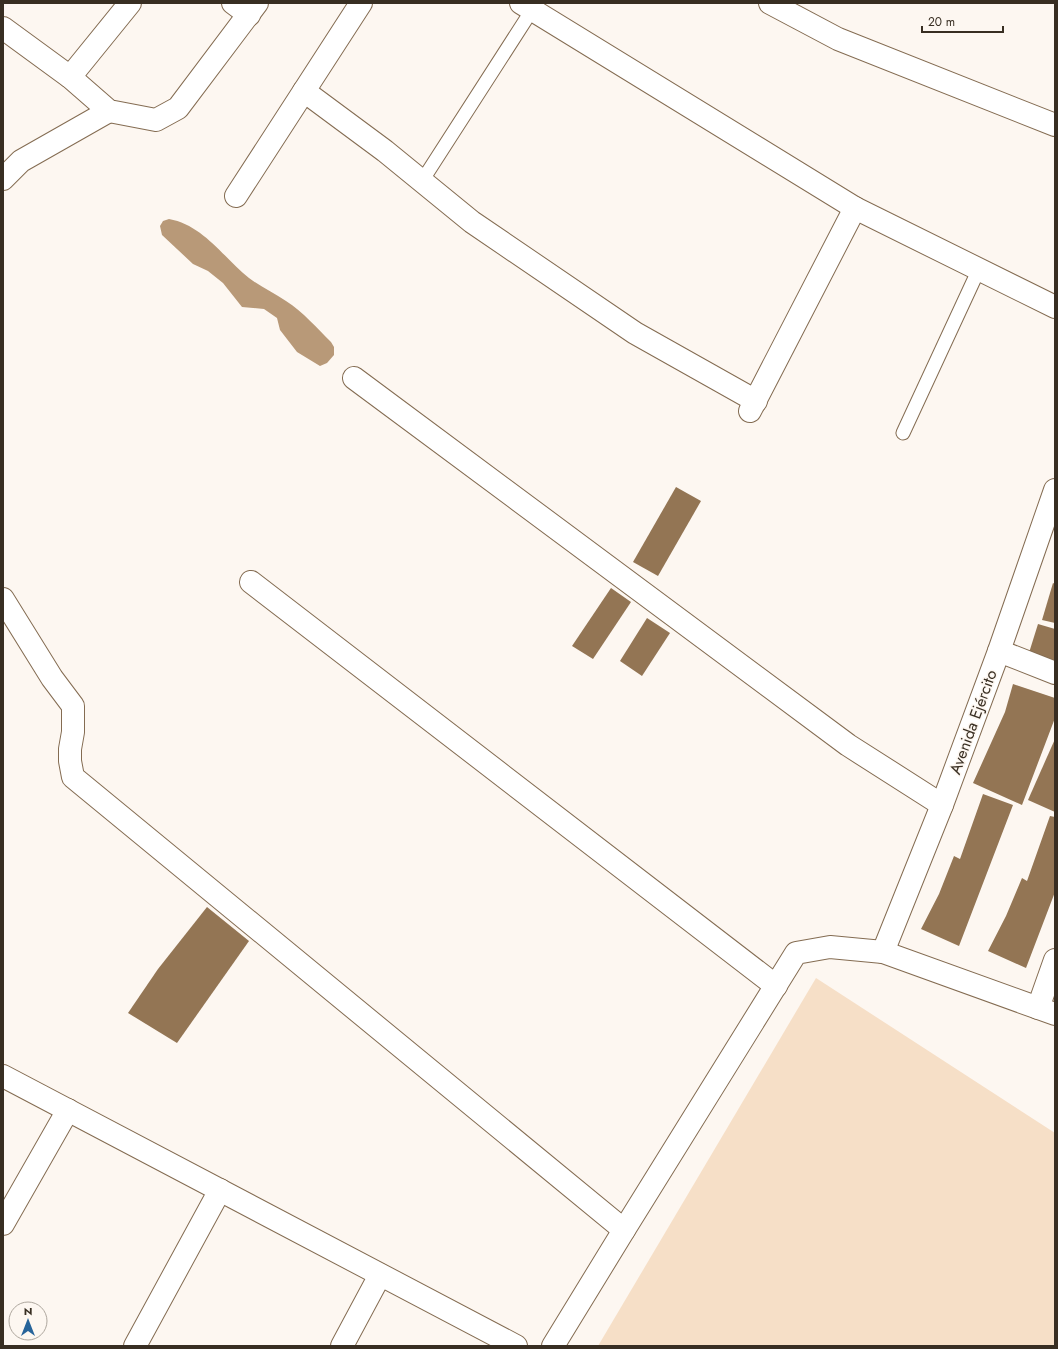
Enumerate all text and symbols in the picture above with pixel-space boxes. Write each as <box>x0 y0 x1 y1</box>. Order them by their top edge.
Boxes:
scale bar <box>922 8 1003 34</box>
text: 20 m <box>928 13 955 31</box>
street label: Avenida Ejército <box>943 666 1003 777</box>
north arrow <box>8 1301 48 1341</box>
text: N <box>24 1303 32 1319</box>

